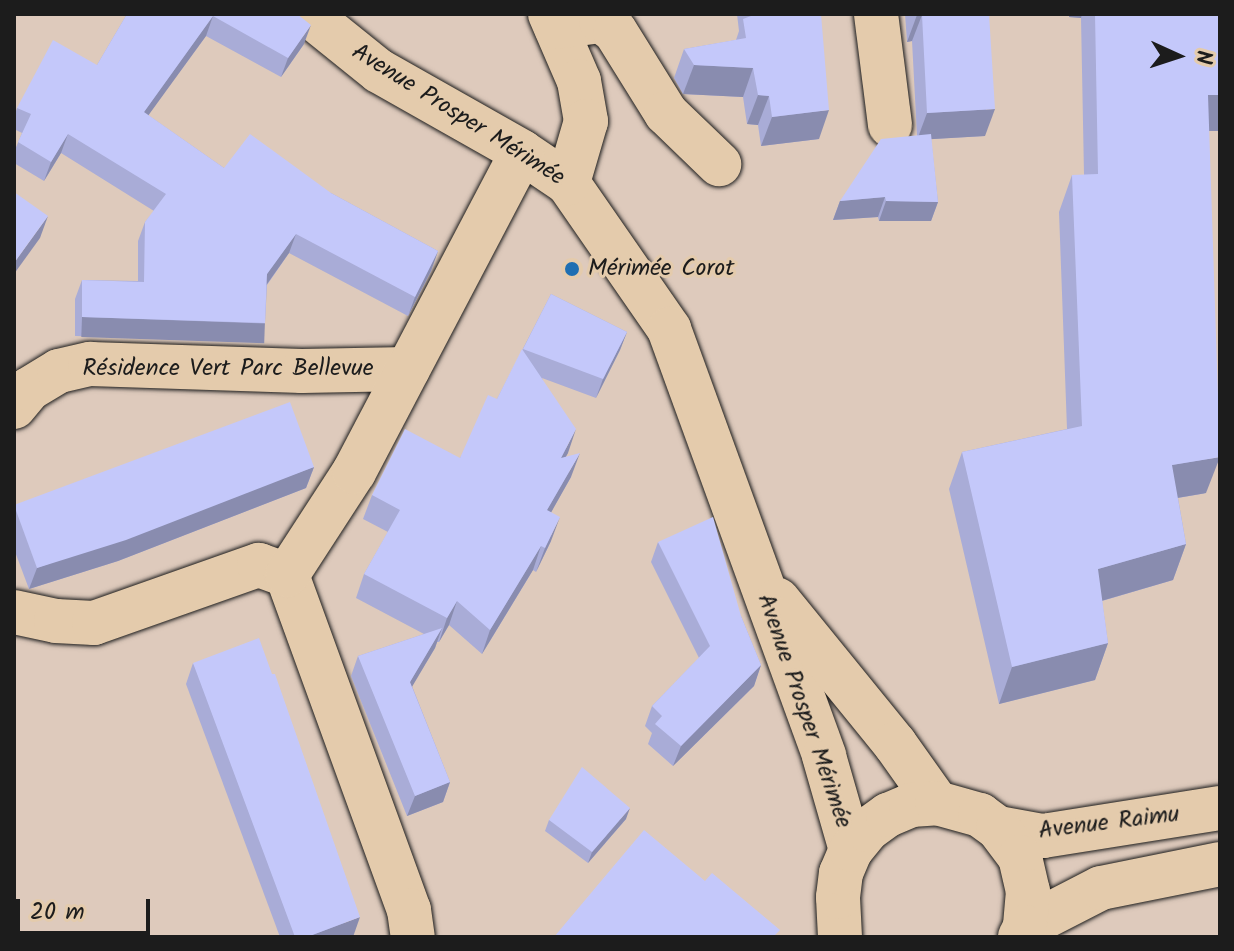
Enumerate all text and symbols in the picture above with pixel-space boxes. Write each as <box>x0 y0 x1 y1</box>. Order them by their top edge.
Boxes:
north arrow <box>1138 16 1218 96</box>
street label: Avenue Prosper Mérimée <box>346 38 570 192</box>
text: N <box>1185 49 1220 65</box>
place label: Mérimée Corot <box>588 255 734 283</box>
marker: Mérimée Corot <box>563 260 581 278</box>
street label: Résidence Vert Parc Bellevue <box>82 355 374 383</box>
street label: Avenue Prosper Mérimée <box>750 590 858 832</box>
street label: Avenue Raimu <box>1037 800 1181 846</box>
scale bar <box>20 883 154 933</box>
text: 20 m <box>30 893 85 932</box>

